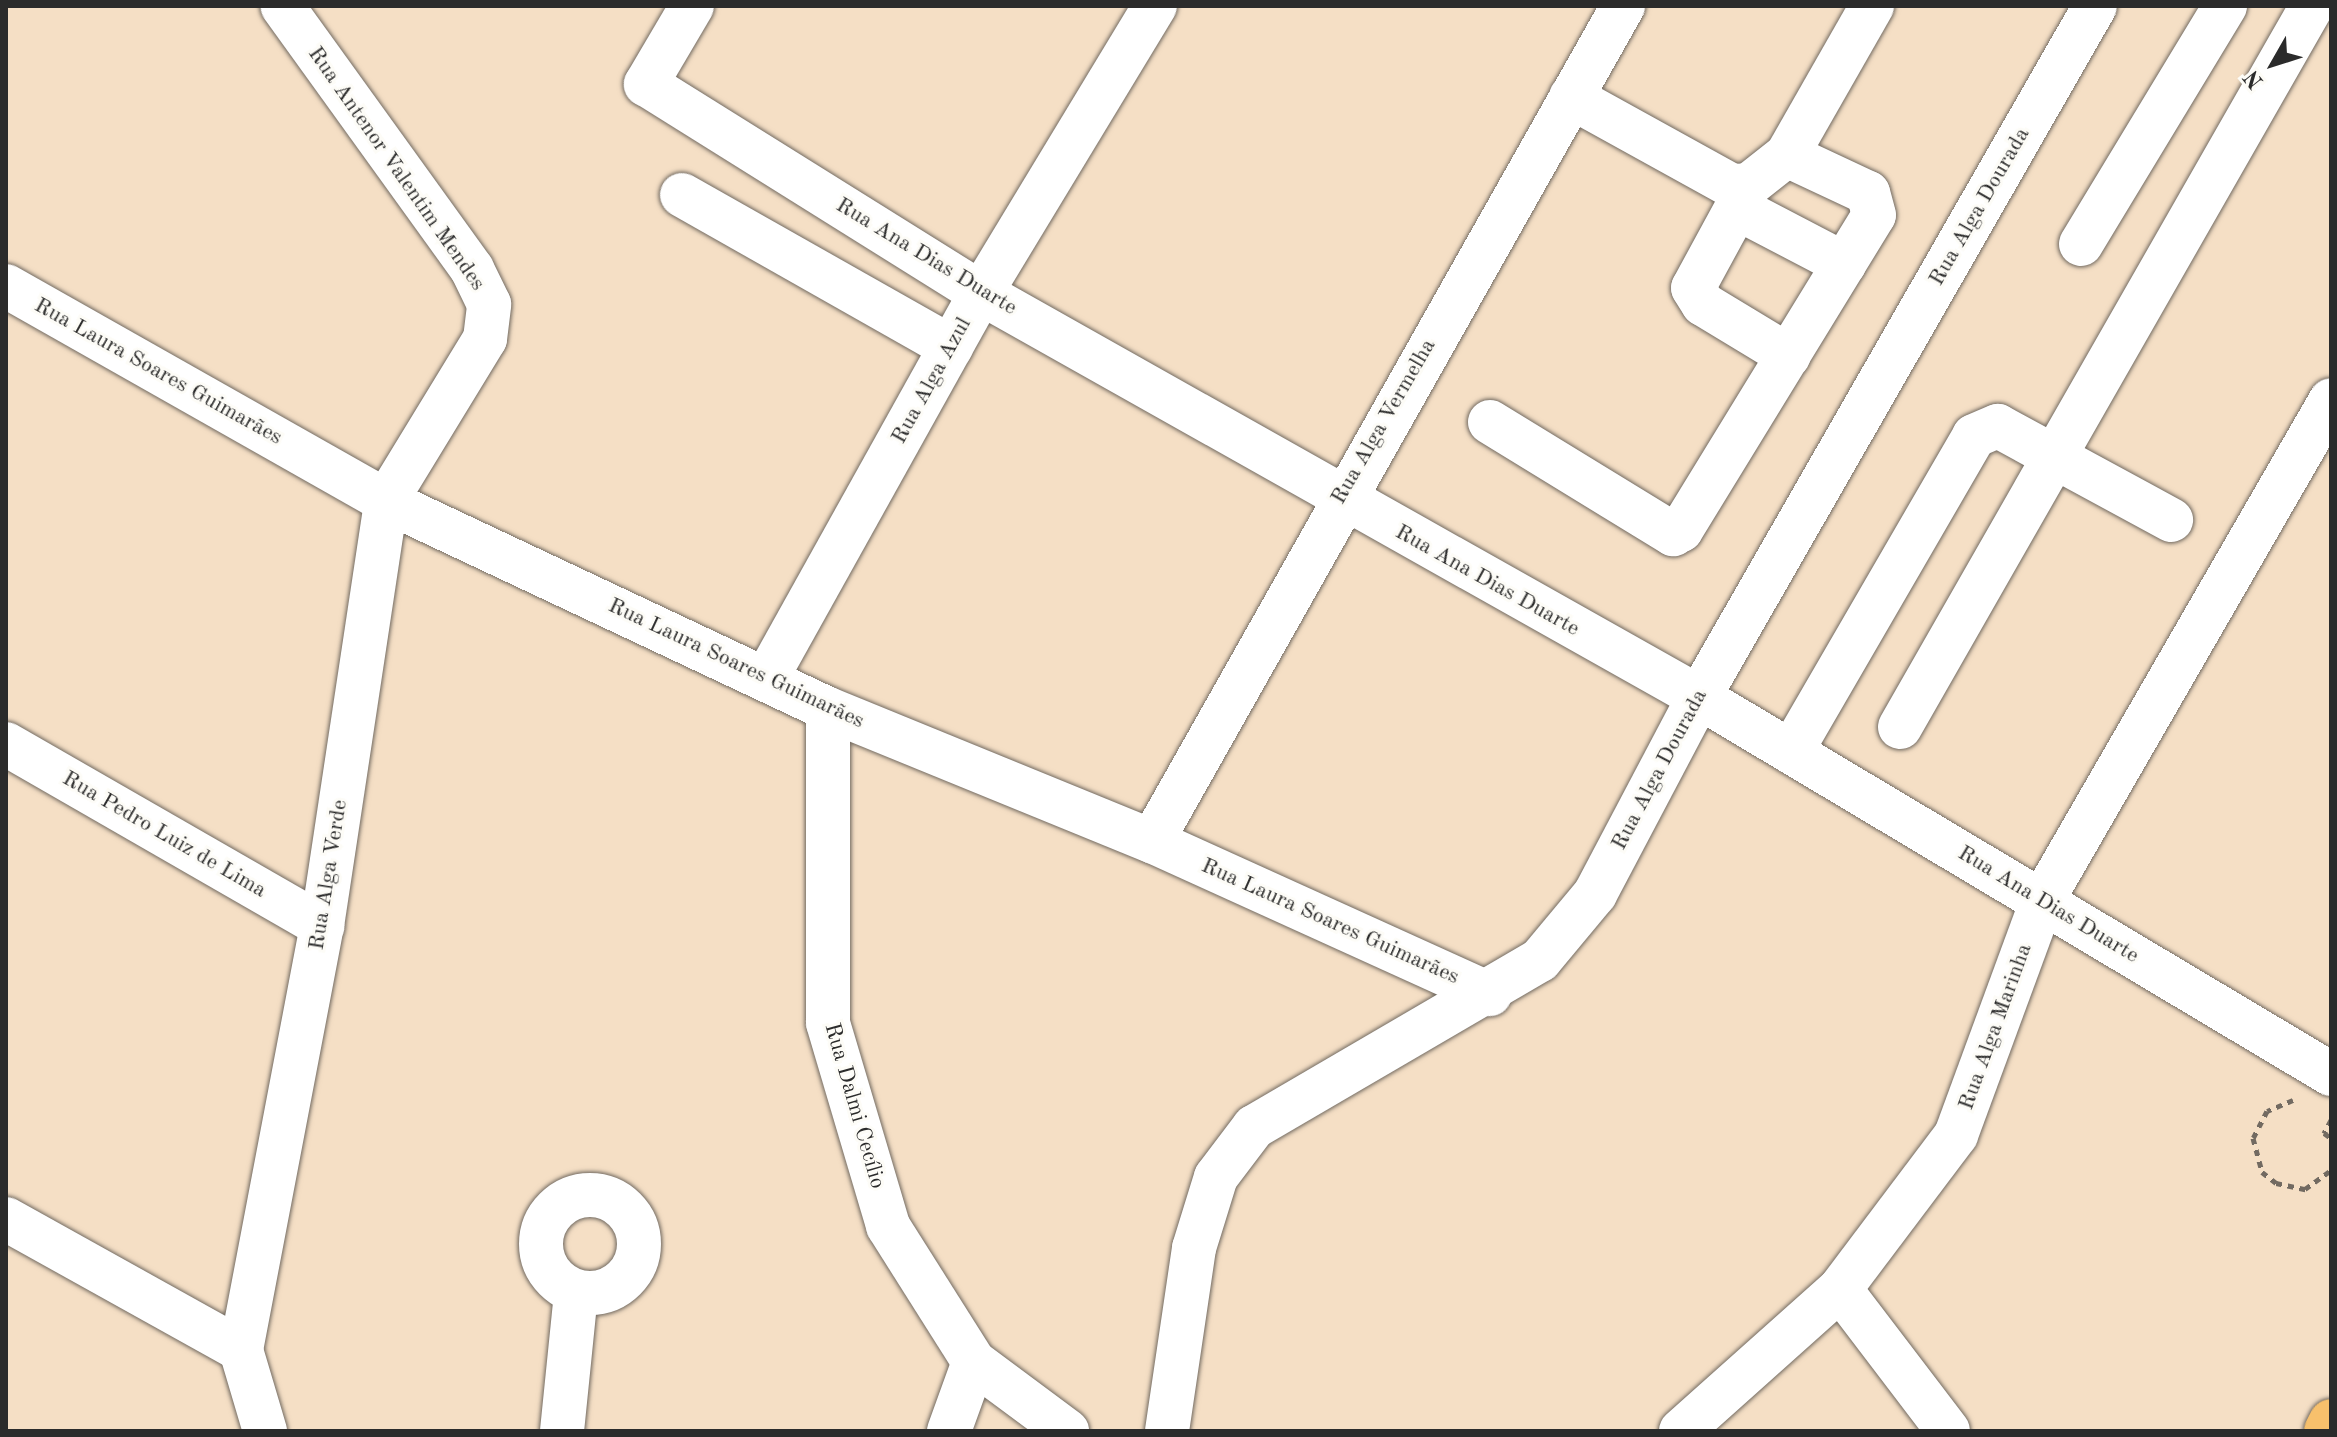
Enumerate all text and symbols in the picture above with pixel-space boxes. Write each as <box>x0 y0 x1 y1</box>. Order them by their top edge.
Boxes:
north arrow <box>2233 24 2313 104</box>
street label: Rua Antenor Valentim Mendes <box>301 42 491 296</box>
text: N <box>2241 66 2268 93</box>
street label: Rua Alga Dourada <box>1924 123 2036 291</box>
street label: Rua Ana Dias Duarte <box>831 192 1021 322</box>
street label: Rua Laura Soares Guimarães <box>29 293 287 451</box>
street label: Rua Alga Azul <box>886 313 978 449</box>
street label: Rua Alga Vermelha <box>1326 335 1442 509</box>
street label: Rua Ana Dias Duarte <box>1390 519 1584 643</box>
street label: Rua Laura Soares Guimarães <box>604 593 868 735</box>
street label: Rua Alga Dourada <box>1607 685 1713 855</box>
street label: Rua Pedro Luiz de Lima <box>57 766 271 904</box>
street label: Rua Alga Verde <box>304 798 354 952</box>
street label: Rua Ana Dias Duarte <box>1953 840 2143 970</box>
street label: Rua Laura Soares Guimarães <box>1197 853 1463 991</box>
street label: Rua Alga Marinha <box>1954 940 2038 1114</box>
street label: Rua Dalmi Cecílio <box>818 1020 890 1192</box>

